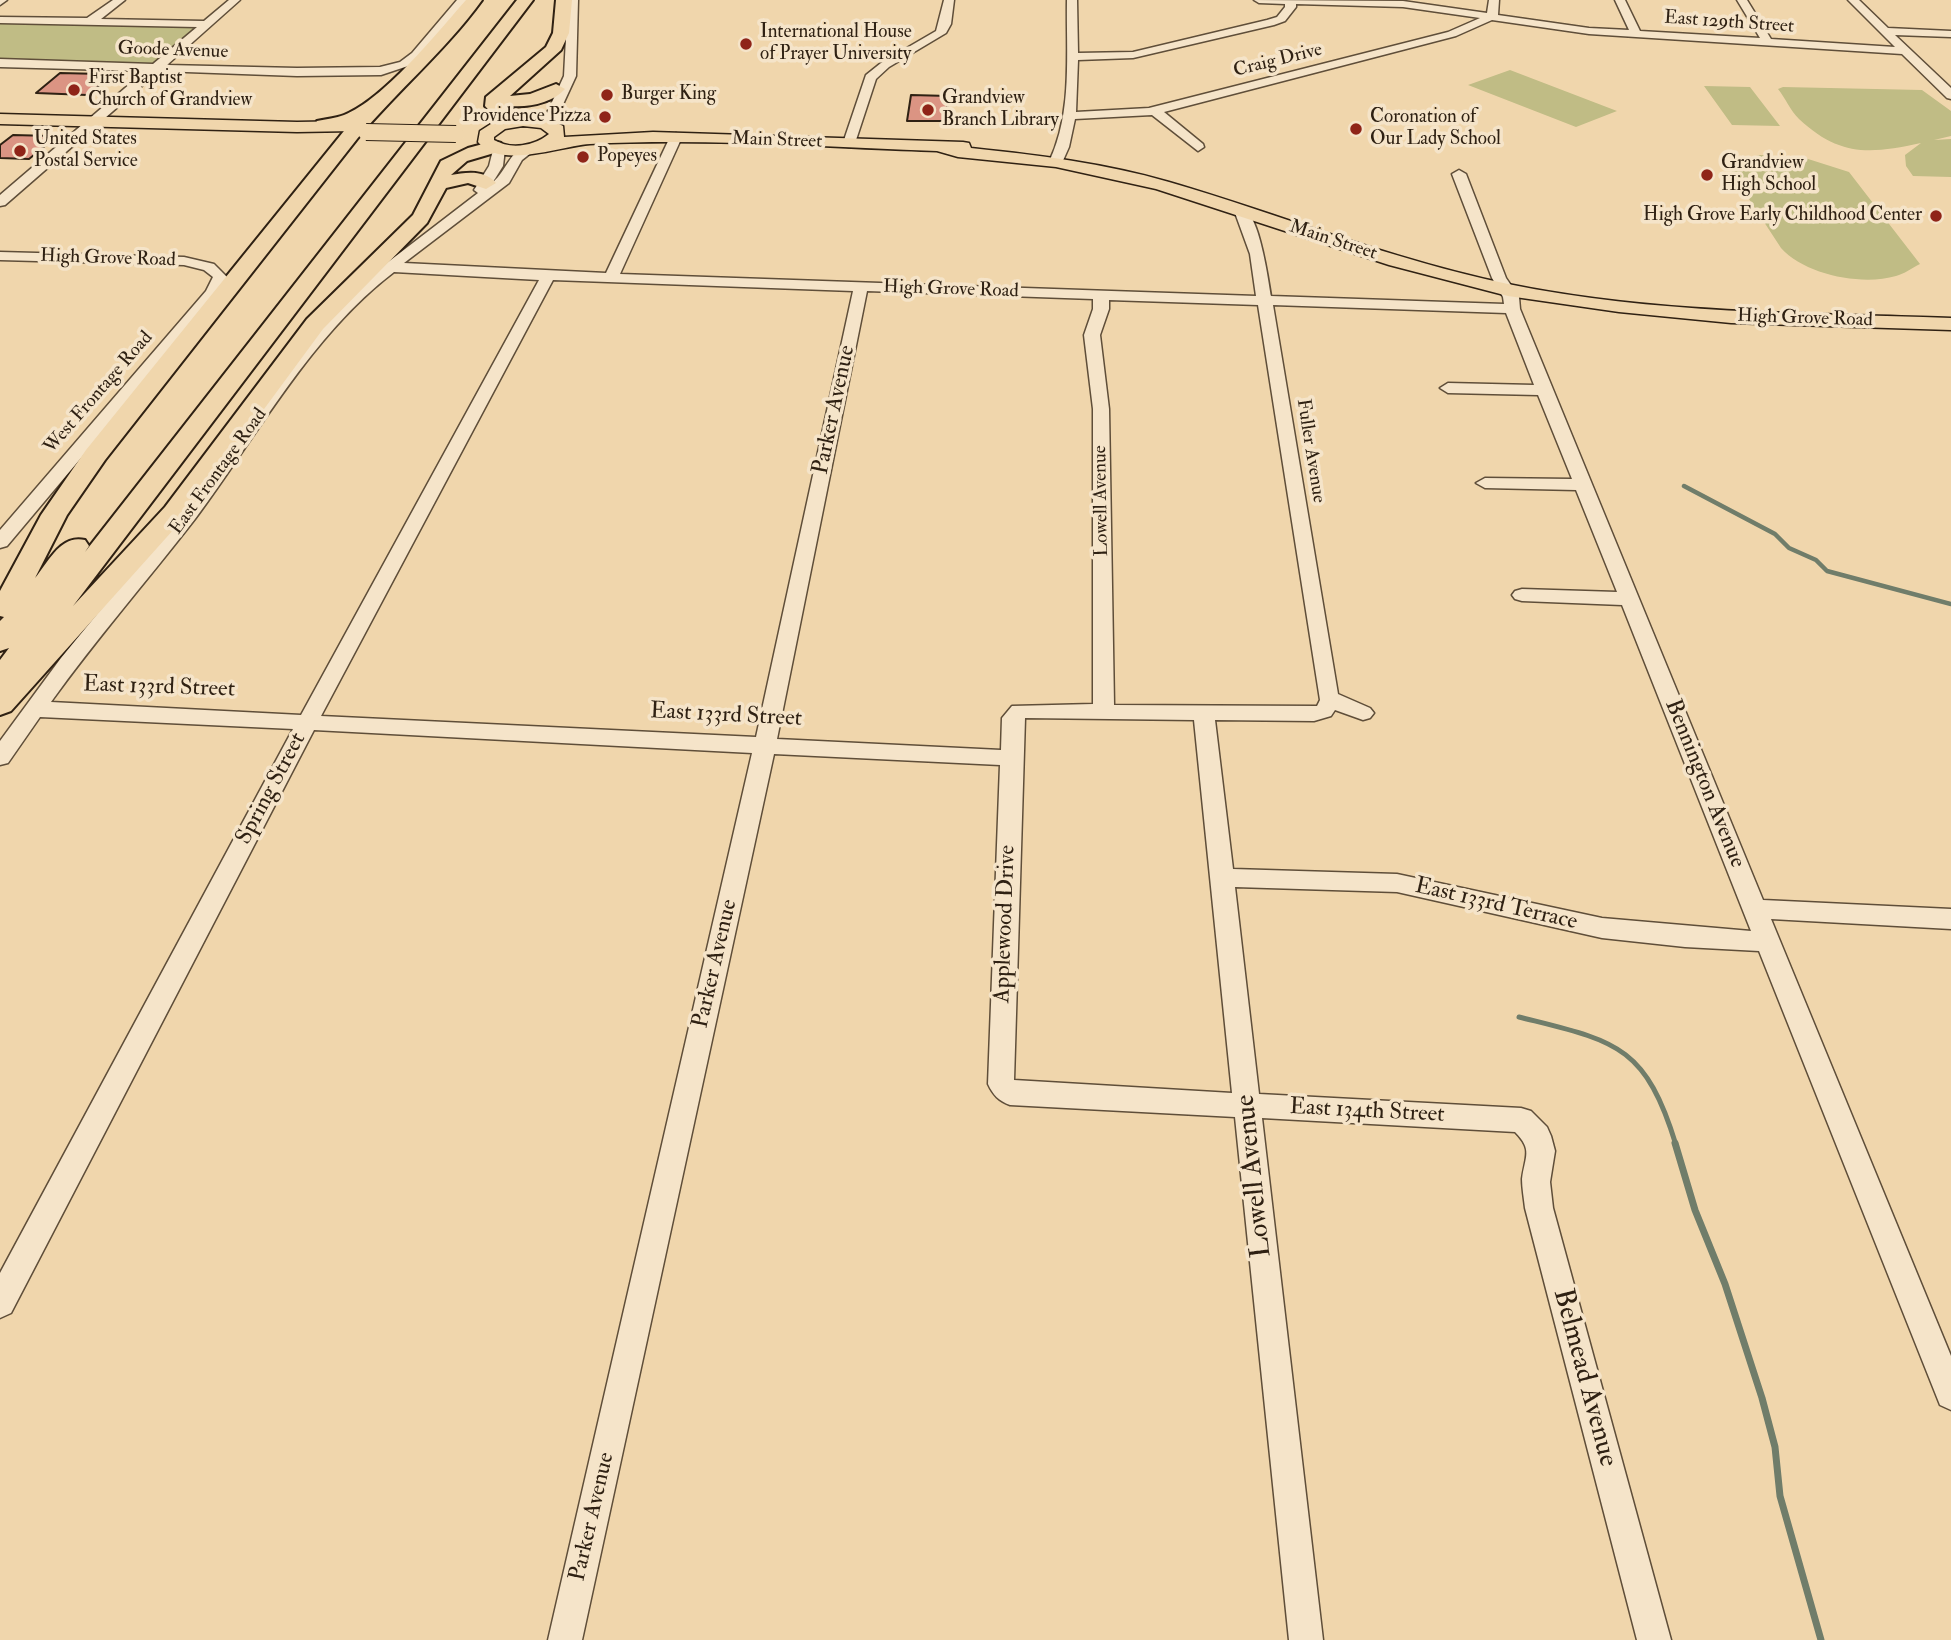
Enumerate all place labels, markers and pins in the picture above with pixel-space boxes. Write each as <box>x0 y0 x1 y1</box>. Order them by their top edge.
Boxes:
place label: International House of Prayer University <box>760 22 912 66</box>
marker: International House of Prayer University <box>738 36 754 52</box>
place label: First Baptist Church of Grandview <box>88 68 252 112</box>
marker: First Baptist Church of Grandview <box>66 82 82 98</box>
place label: Burger King <box>621 84 716 106</box>
marker: Burger King <box>599 87 615 103</box>
place label: Grandview Branch Library <box>942 88 1059 132</box>
marker: Grandview Branch Library <box>920 102 936 118</box>
place label: Providence Pizza <box>462 106 591 128</box>
place label: Coronation of Our Lady School <box>1370 107 1501 151</box>
marker: Providence Pizza <box>597 109 613 125</box>
marker: Coronation of Our Lady School <box>1348 121 1364 137</box>
place label: United States Postal Service <box>34 129 138 173</box>
marker: United States Postal Service <box>12 143 28 159</box>
place label: Popeyes <box>597 146 657 168</box>
marker: Popeyes <box>575 149 591 165</box>
place label: Grandview High School <box>1721 153 1816 197</box>
marker: Grandview High School <box>1699 167 1715 183</box>
place label: High Grove Early Childhood Center <box>1643 205 1922 227</box>
marker: High Grove Early Childhood Center <box>1928 208 1944 224</box>

